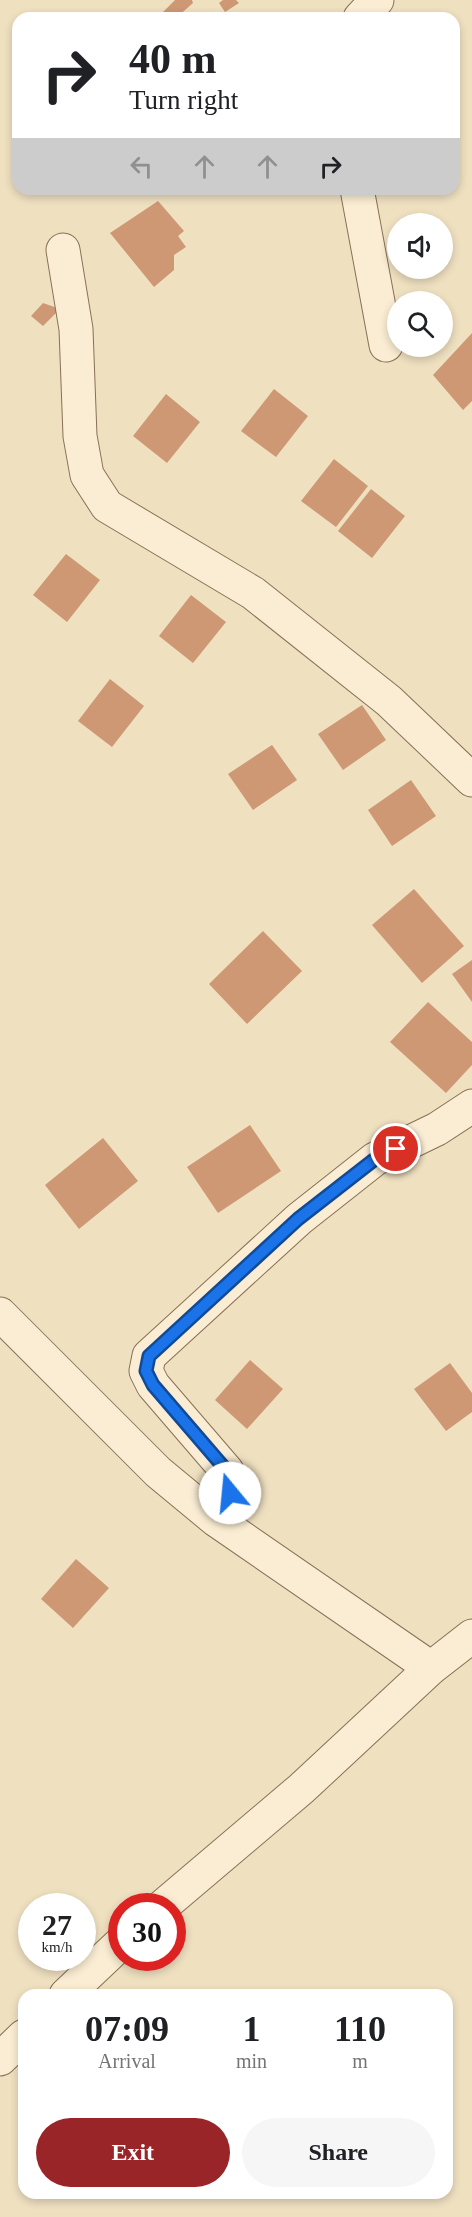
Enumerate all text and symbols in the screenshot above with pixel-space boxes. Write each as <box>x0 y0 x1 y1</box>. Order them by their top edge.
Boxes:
icon: right <box>30 36 108 114</box>
text: 40 m <box>129 36 217 82</box>
text: Turn right <box>129 85 238 115</box>
icon: left <box>125 150 158 183</box>
icon: ahead <box>188 150 221 183</box>
icon: ahead <box>251 150 284 183</box>
icon: right <box>314 150 347 183</box>
map controls <box>387 213 453 357</box>
button: sound <box>387 213 453 279</box>
button: search <box>387 291 453 357</box>
pin <box>370 1123 421 1174</box>
icon: arrive <box>379 1132 412 1165</box>
position arrow <box>198 1461 262 1525</box>
speed limit sign: 30 <box>108 1893 186 1971</box>
text: 27 <box>42 1908 72 1941</box>
text: km/h <box>42 1939 72 1955</box>
text: 07:09 <box>85 2009 169 2049</box>
text: 1 <box>242 2009 260 2049</box>
text: 110 <box>334 2009 386 2049</box>
text: Arrival <box>98 2050 156 2072</box>
text: min <box>236 2050 267 2072</box>
text: m <box>352 2050 368 2072</box>
button: Exit <box>36 2118 230 2187</box>
button: Share <box>242 2118 435 2187</box>

